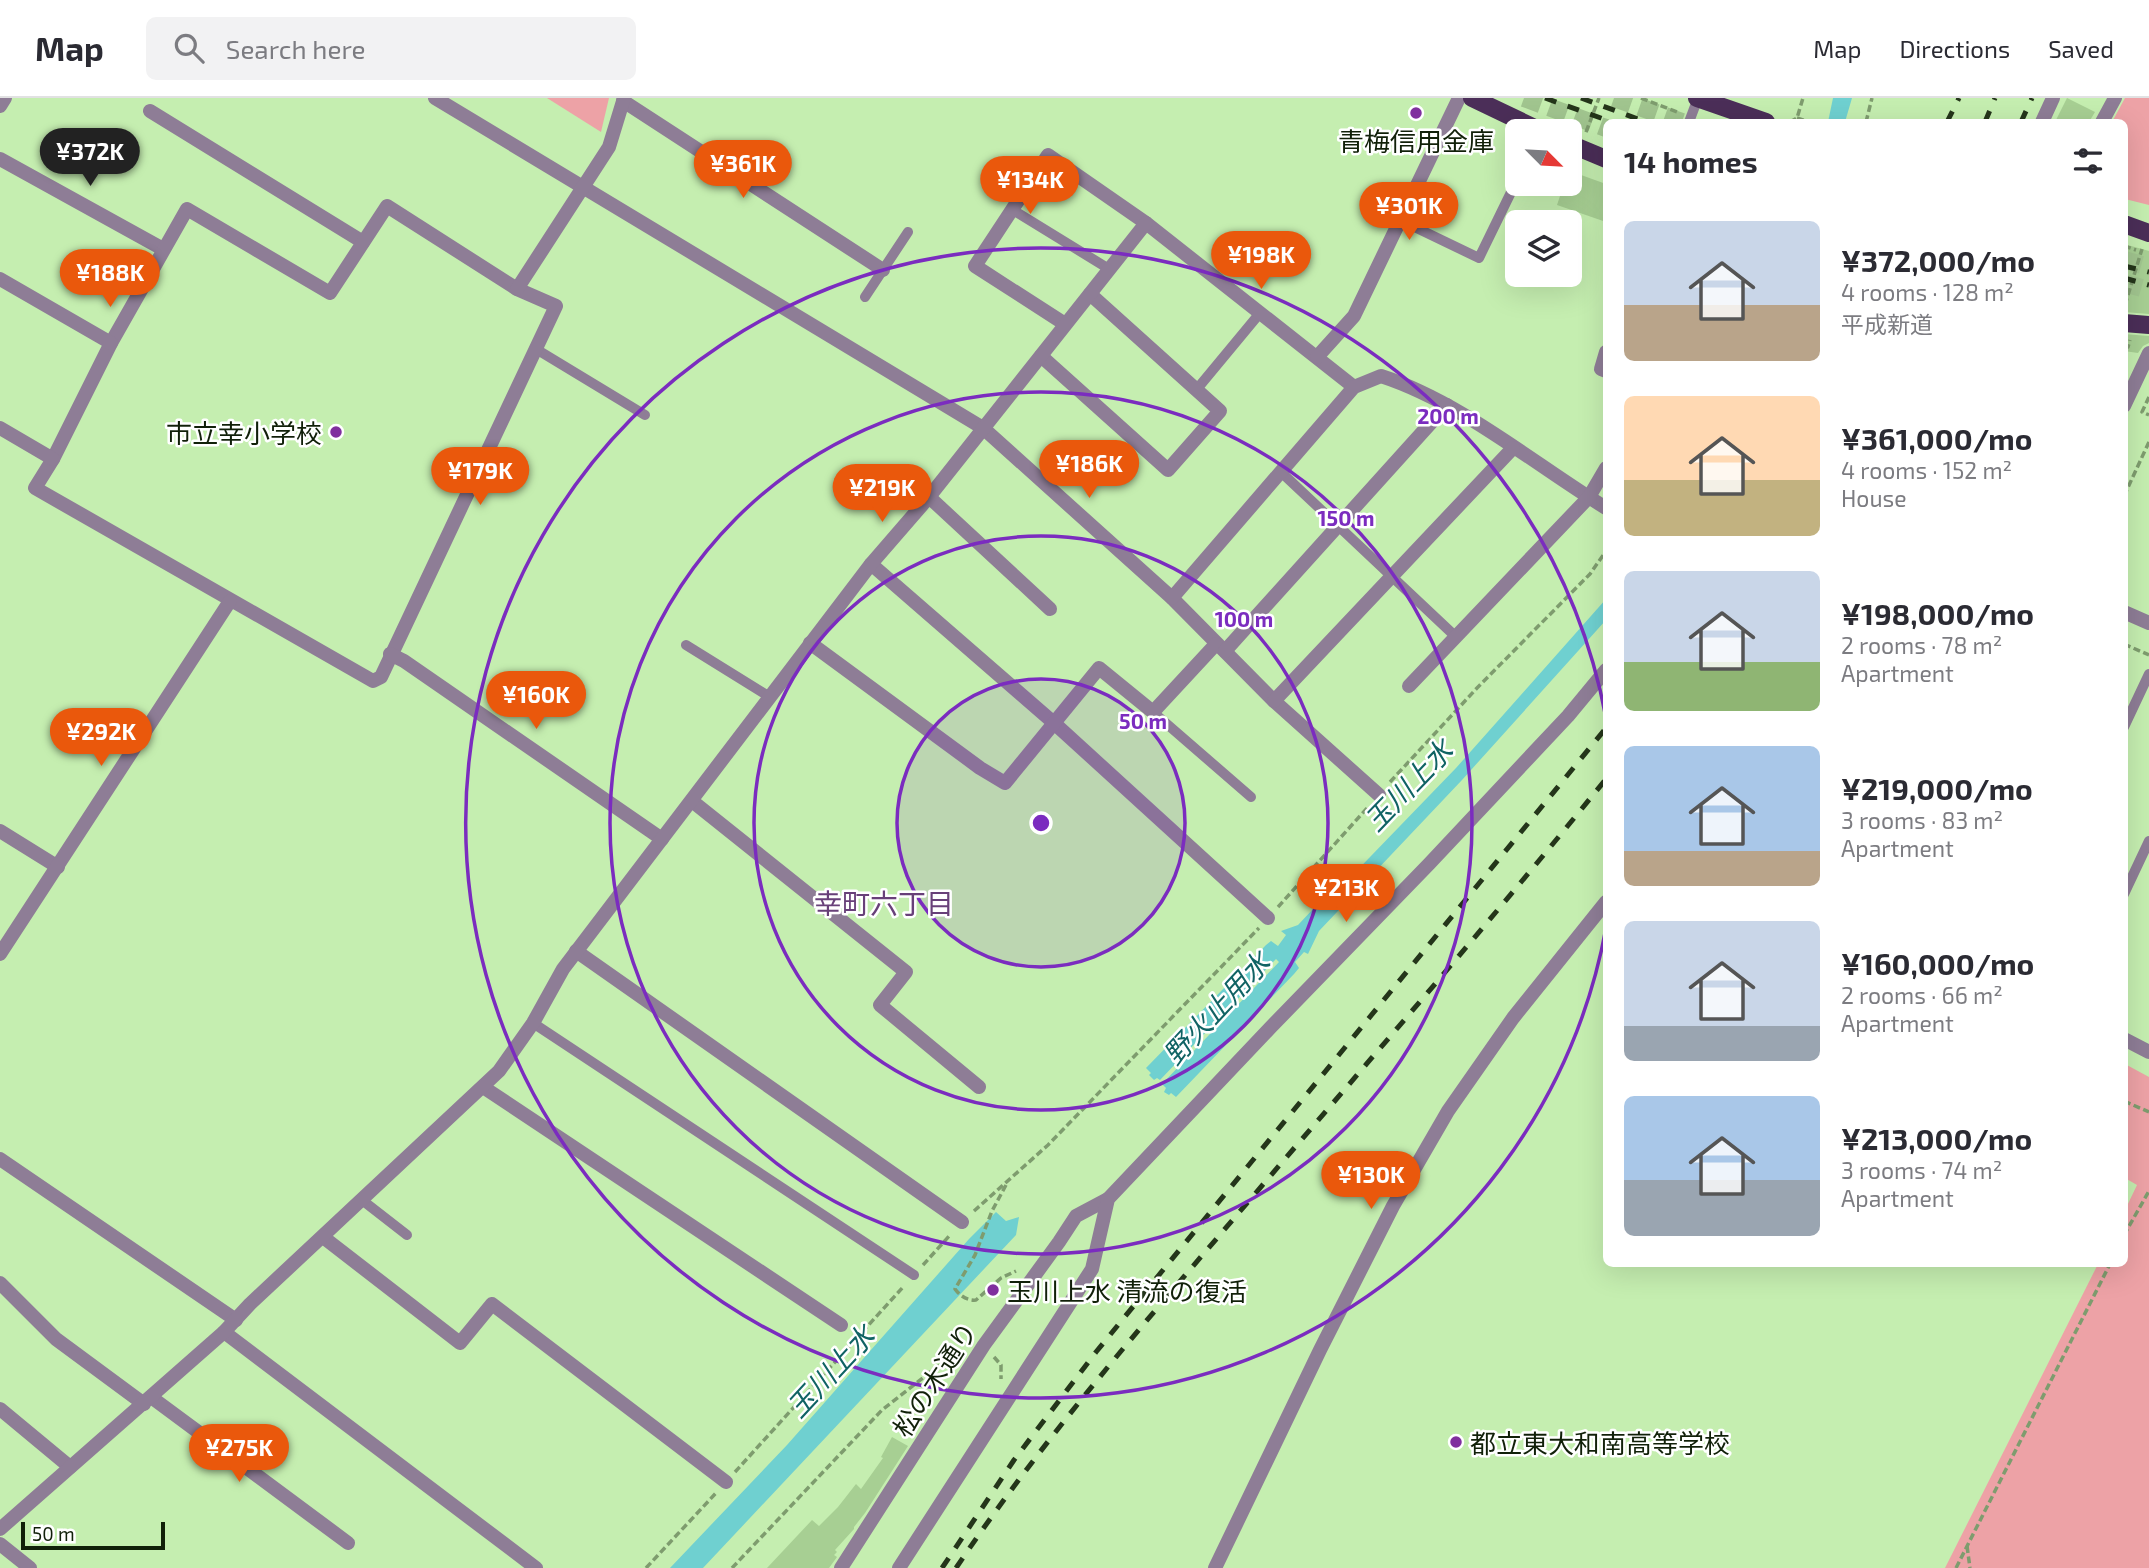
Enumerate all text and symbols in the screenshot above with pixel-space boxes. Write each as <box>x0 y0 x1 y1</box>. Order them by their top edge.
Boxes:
search box <box>146 17 636 80</box>
text: Map <box>35 28 104 68</box>
icon: search <box>170 29 208 67</box>
text: Search here <box>226 33 365 64</box>
text: Map <box>1813 34 1861 63</box>
text: Directions <box>1899 34 2010 63</box>
text: Saved <box>2048 34 2114 63</box>
marker: 青梅信用金庫 <box>1408 105 1424 121</box>
north arrow <box>1505 119 1582 196</box>
map controls <box>1505 119 1582 287</box>
place label: 青梅信用金庫 <box>1338 125 1494 156</box>
pin: ¥372K <box>41 129 139 188</box>
text: ¥372K <box>56 137 124 165</box>
pin: ¥361K <box>694 140 792 200</box>
icon: filters <box>2069 142 2107 180</box>
text: 14 homes <box>1624 143 1758 179</box>
text: ¥361K <box>710 149 776 177</box>
pin: ¥134K <box>981 156 1079 216</box>
text: ¥134K <box>996 165 1064 193</box>
pin: ¥301K <box>1360 183 1458 242</box>
text: ¥301K <box>1375 191 1443 219</box>
button: layers <box>1505 210 1582 287</box>
pin: ¥198K <box>1212 232 1310 291</box>
text: ¥198K <box>1227 240 1295 268</box>
text: ¥372,000/mo <box>1841 242 2035 278</box>
icon: home <box>1680 249 1764 333</box>
pin: ¥188K <box>61 250 159 309</box>
text: ¥188K <box>76 258 144 286</box>
text: 4 rooms · 128 m² <box>1841 278 2014 306</box>
text: 平成新道 <box>1841 310 1933 338</box>
text: 200 m <box>1417 403 1479 428</box>
place label: 市立幸小学校 <box>166 417 322 448</box>
text: ¥361,000/mo <box>1841 420 2032 456</box>
marker: 市立幸小学校 <box>328 424 344 440</box>
icon: home <box>1680 424 1764 508</box>
pin: ¥186K <box>1040 440 1138 500</box>
pin: ¥179K <box>431 448 529 507</box>
text: ¥186K <box>1055 449 1123 477</box>
text: ¥179K <box>447 456 513 484</box>
text: 4 rooms · 152 m² <box>1841 456 2012 484</box>
pin: ¥219K <box>833 464 931 524</box>
text: ¥219K <box>849 473 915 501</box>
text: House <box>1841 484 1907 512</box>
text: 150 m <box>1318 505 1374 530</box>
text: ¥198,000/mo <box>1841 595 2034 631</box>
icon: home <box>1680 599 1764 683</box>
text: 100 m <box>1215 606 1273 631</box>
text: 2 rooms · 78 m² <box>1841 631 2002 659</box>
text: Apartment <box>1841 659 1954 687</box>
pin: ¥160K <box>487 672 585 731</box>
text: ¥160K <box>502 680 570 708</box>
pin: ¥292K <box>52 708 150 768</box>
text: 50 m <box>1119 708 1167 733</box>
text: ¥292K <box>66 717 136 745</box>
water label: 玉川上水 <box>1357 731 1461 837</box>
text: ¥219,000/mo <box>1841 770 2033 806</box>
icon: home <box>1680 774 1764 858</box>
text: 3 rooms · 83 m² <box>1841 806 2003 834</box>
centre of rings <box>1029 811 1053 835</box>
text: Apartment <box>1841 834 1954 862</box>
pin: ¥213K <box>1297 864 1395 924</box>
text: ¥213K <box>1313 873 1379 901</box>
district label: 幸町六丁目 <box>814 886 954 920</box>
water label: 野火止用水 <box>1156 943 1278 1071</box>
text: ¥160,000/mo <box>1841 945 2034 981</box>
icon: home <box>1680 949 1764 1033</box>
text: 2 rooms · 66 m² <box>1841 981 2003 1009</box>
text: Apartment <box>1841 1009 1954 1037</box>
text: ¥213,000/mo <box>1841 1120 2032 1156</box>
icon: home <box>1680 1124 1764 1208</box>
pin: ¥130K <box>1322 1152 1420 1211</box>
text: 3 rooms · 74 m² <box>1841 1156 2002 1184</box>
text: ¥130K <box>1337 1160 1405 1188</box>
text: Apartment <box>1841 1184 1954 1212</box>
place label: 玉川上水 清流の復活 <box>1007 1275 1247 1306</box>
marker: 玉川上水 清流の復活 <box>985 1282 1001 1298</box>
water label: 玉川上水 <box>779 1316 883 1424</box>
street label: 松の木通り <box>886 1316 982 1442</box>
pin: ¥275K <box>190 1424 288 1484</box>
place label: 都立東大和南高等学校 <box>1470 1427 1730 1458</box>
text: ¥275K <box>205 1433 273 1461</box>
marker: 都立東大和南高等学校 <box>1448 1434 1464 1450</box>
scale bar <box>21 1519 164 1551</box>
text: 50 m <box>32 1522 75 1545</box>

